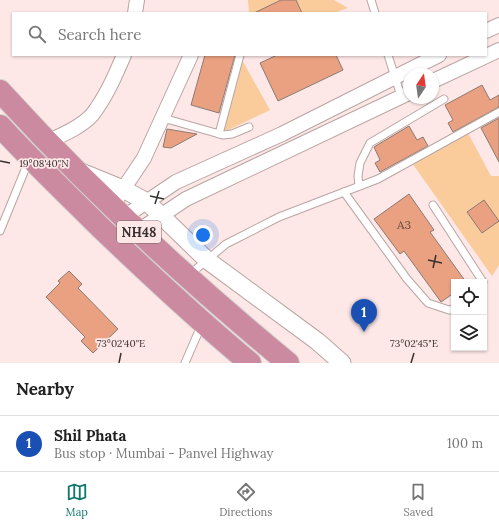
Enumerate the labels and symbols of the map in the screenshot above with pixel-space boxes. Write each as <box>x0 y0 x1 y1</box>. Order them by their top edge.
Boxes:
north arrow <box>403 68 439 104</box>
text: 19°08'40"N <box>19 157 69 170</box>
house number: A3 <box>396 217 411 232</box>
road number: NH48 <box>117 221 161 243</box>
your location <box>193 225 213 245</box>
pin: 1 <box>351 299 377 332</box>
text: 73°02'40"E <box>97 337 145 350</box>
text: 73°02'45"E <box>390 337 438 350</box>

